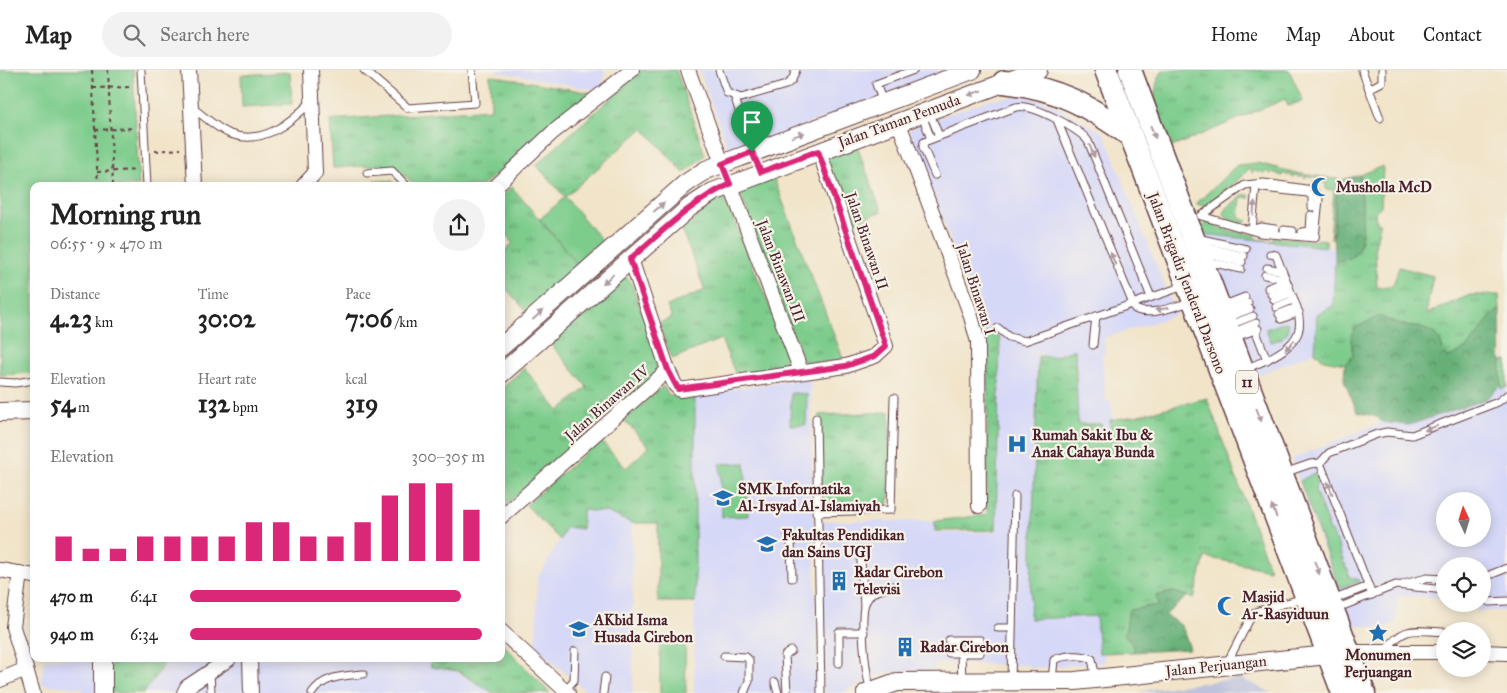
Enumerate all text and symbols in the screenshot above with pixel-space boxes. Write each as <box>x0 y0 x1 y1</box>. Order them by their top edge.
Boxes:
search box <box>102 12 452 57</box>
text: Map <box>25 20 72 50</box>
icon: search <box>120 21 148 49</box>
text: Search here <box>160 23 250 46</box>
text: Home <box>1211 24 1258 46</box>
text: Map <box>1286 24 1321 46</box>
text: About <box>1349 24 1395 46</box>
text: Contact <box>1423 24 1482 46</box>
street label: Jalan Taman Pemuda <box>834 90 963 153</box>
one-way arrow <box>968 90 983 97</box>
pin <box>731 101 773 152</box>
icon: arrive <box>738 108 766 136</box>
one-way arrow <box>1149 125 1157 140</box>
one-way arrow <box>791 131 806 139</box>
one-way arrow <box>1088 144 1096 159</box>
mosque icon: Musholla McD <box>1310 176 1332 198</box>
place label: Musholla McD <box>1336 178 1432 196</box>
street label: Jalan Binawan II <box>840 188 892 293</box>
street label: Jalan Brigadir Jenderal Darsono <box>1142 188 1230 377</box>
text: Morning run <box>50 197 201 232</box>
button: share <box>433 199 485 251</box>
one-way arrow <box>1250 199 1258 215</box>
one-way arrow <box>652 201 664 213</box>
street label: Jalan Binawan III <box>751 215 809 325</box>
text: 06:55 · 9 × 470 m <box>50 234 163 253</box>
street label: Jalan Binawan I <box>951 239 999 338</box>
one-way arrow <box>1109 251 1117 266</box>
one-way arrow <box>602 273 614 285</box>
text: Distance <box>50 286 100 303</box>
text: Time <box>198 286 229 303</box>
text: Pace <box>345 286 371 303</box>
text: 4.23 <box>50 303 92 334</box>
text: 30:02 <box>198 303 255 334</box>
text: 7:06 <box>345 303 392 334</box>
one-way arrow <box>1153 306 1169 314</box>
one-way arrow <box>531 309 543 321</box>
text: km <box>92 314 113 331</box>
text: /km <box>392 314 417 331</box>
one-way arrow <box>1284 339 1296 351</box>
street label: Jalan Binawan IV <box>559 361 654 447</box>
road number: 11 <box>1236 370 1258 394</box>
text: Elevation <box>50 371 106 388</box>
text: Heart rate <box>198 371 257 388</box>
text: kcal <box>345 371 367 388</box>
text: 54 <box>50 388 75 419</box>
text: 132 <box>198 388 230 419</box>
text: 319 <box>345 388 378 419</box>
text: m <box>75 399 90 416</box>
text: bpm <box>230 399 258 416</box>
one-way arrow <box>1256 408 1263 423</box>
one-way arrow <box>1423 425 1438 432</box>
place label: Rumah Sakit Ibu & Anak Cahaya Bunda <box>1031 426 1155 462</box>
hospital icon: Rumah Sakit Ibu & Anak Cahaya Bunda <box>1006 433 1028 455</box>
text: Elevation <box>50 447 114 466</box>
text: 300–305 m <box>412 447 485 466</box>
place label: SMK Informatika Al-Irsyad Al-Islamiyah <box>737 480 881 516</box>
one-way arrow <box>1326 480 1334 495</box>
school or university icon: SMK Informatika Al-Irsyad Al-Islamiyah <box>712 487 734 509</box>
north arrow <box>1436 492 1491 548</box>
map controls <box>1436 492 1491 677</box>
one-way arrow <box>1270 503 1278 518</box>
place label: Fakultas Pendidikan dan Sains UGJ <box>782 526 905 562</box>
school or university icon: Fakultas Pendidikan dan Sains UGJ <box>756 533 778 555</box>
button: locate <box>1436 557 1491 612</box>
one-way arrow <box>1313 560 1321 575</box>
place label: Radar Cirebon Televisi <box>853 563 944 598</box>
building icon: Radar Cirebon Televisi <box>828 570 850 592</box>
text: 470 m <box>50 587 93 606</box>
text: 6:41 <box>130 587 157 606</box>
place label: Masjid Ar-Rasyiduun <box>1241 588 1330 624</box>
mosque icon: Masjid Ar-Rasyiduun <box>1216 595 1238 617</box>
place label: AKbid Isma Husada Cirebon <box>593 611 694 646</box>
school or university icon: AKbid Isma Husada Cirebon <box>568 618 590 640</box>
place icon: Monumen Perjuangan <box>1367 622 1389 644</box>
button: layers <box>1436 622 1491 677</box>
text: 940 m <box>50 625 94 644</box>
text: 6:34 <box>130 625 158 644</box>
building icon: Radar Cirebon <box>894 636 916 658</box>
place label: Radar Cirebon <box>920 638 1010 656</box>
place label: Monumen Perjuangan <box>1344 646 1413 682</box>
street label: Jalan Perjuangan <box>1163 652 1267 681</box>

